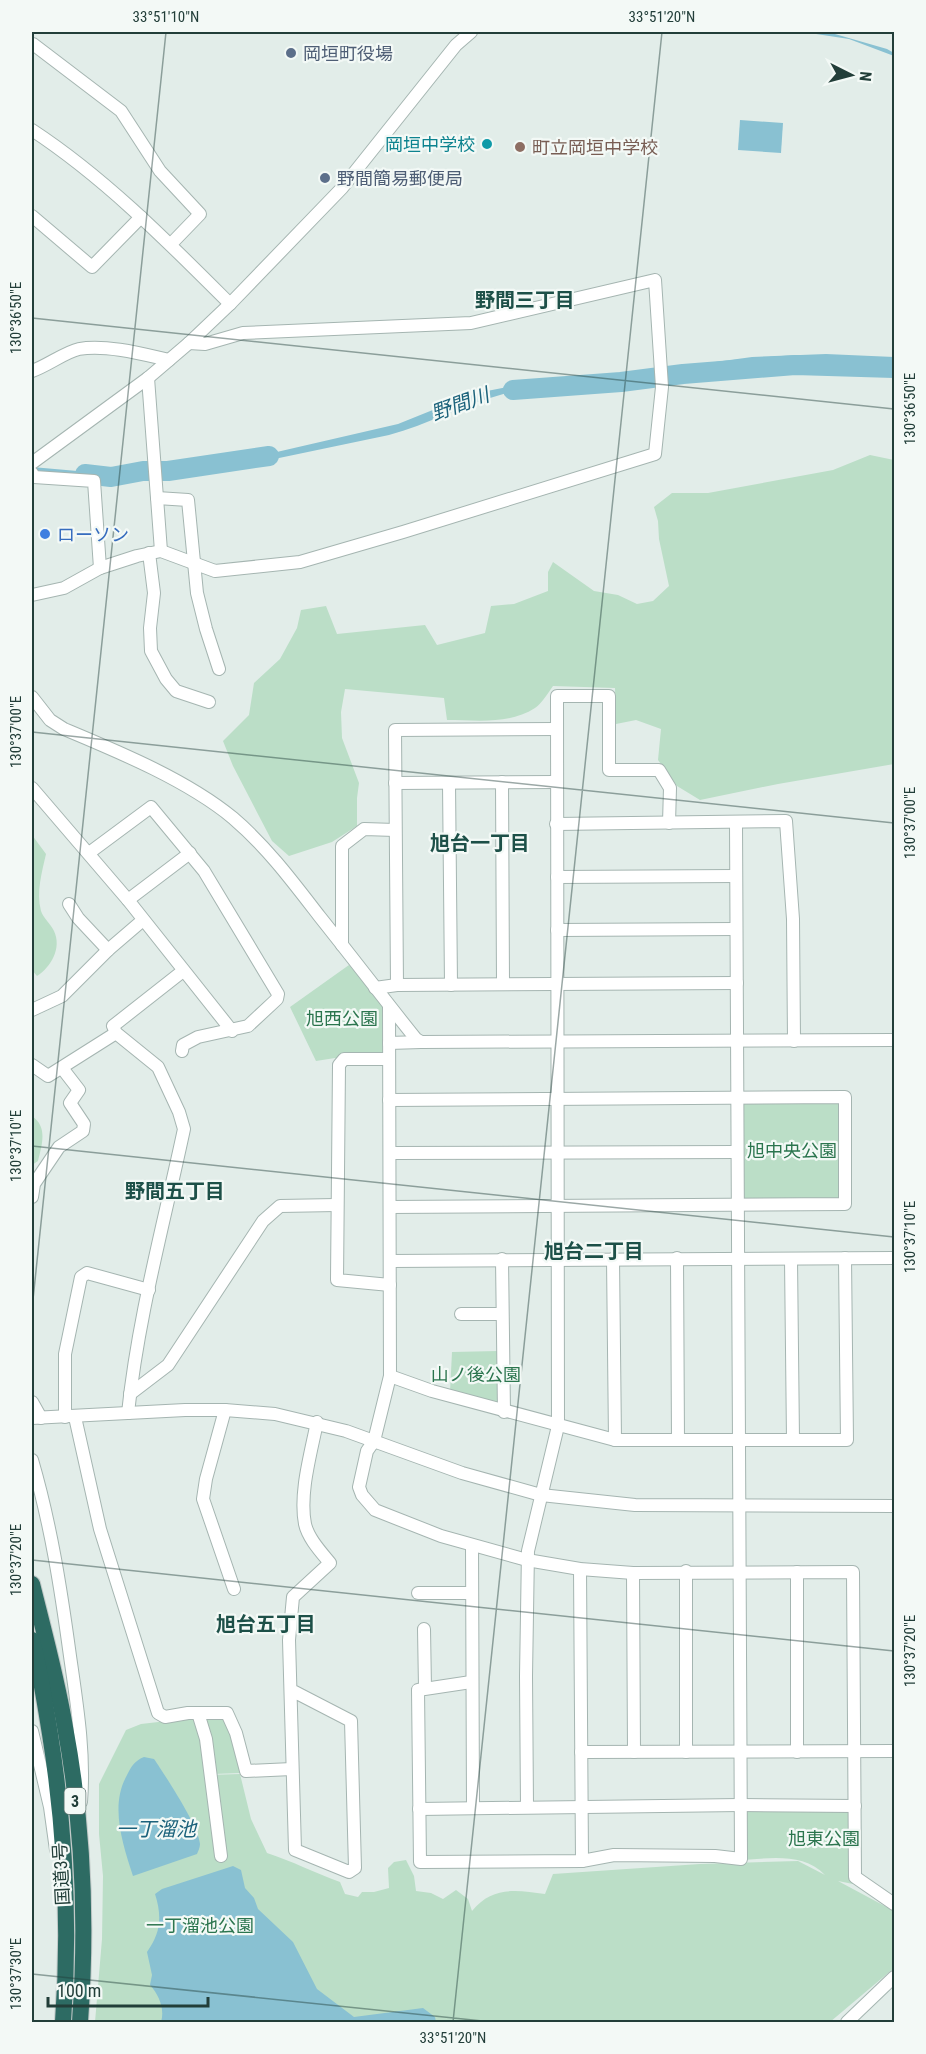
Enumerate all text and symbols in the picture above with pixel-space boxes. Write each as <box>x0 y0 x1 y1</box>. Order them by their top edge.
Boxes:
text: 33°51'10"N <box>133 8 199 26</box>
text: 33°51'20"N <box>629 8 695 26</box>
place label: 岡垣町役場 <box>303 43 393 64</box>
north arrow <box>821 45 881 105</box>
marker: 岡垣町役場 <box>284 46 298 60</box>
text: N <box>855 71 875 82</box>
place label: 岡垣中学校 <box>385 134 475 155</box>
marker: 岡垣中学校 <box>480 137 494 151</box>
place label: 町立岡垣中学校 <box>532 137 658 158</box>
marker: 町立岡垣中学校 <box>513 140 527 154</box>
place label: 野間簡易郵便局 <box>337 168 463 189</box>
marker: 野間簡易郵便局 <box>318 171 332 185</box>
text: 130°36'50"E <box>7 282 25 354</box>
district label: 野間三丁目 <box>475 288 575 312</box>
text: 130°36'50"E <box>901 373 919 445</box>
water label: 野間川 <box>428 382 494 426</box>
place label: ローソン <box>57 524 129 545</box>
marker: ローソン <box>38 527 52 541</box>
text: 130°37'00"E <box>7 696 25 768</box>
text: 130°37'00"E <box>901 787 919 859</box>
district label: 旭台一丁目 <box>430 831 530 855</box>
park label: 旭西公園 <box>306 1008 378 1029</box>
text: 130°37'10"E <box>7 1110 25 1182</box>
park label: 旭中央公園 <box>747 1140 837 1161</box>
district label: 野間五丁目 <box>125 1179 225 1203</box>
text: 130°37'10"E <box>901 1201 919 1273</box>
district label: 旭台二丁目 <box>544 1239 644 1263</box>
park label: 山ノ後公園 <box>431 1364 521 1385</box>
text: 130°37'20"E <box>7 1524 25 1596</box>
district label: 旭台五丁目 <box>216 1612 316 1636</box>
text: 130°37'20"E <box>901 1615 919 1687</box>
road number: 3 <box>64 1788 86 1814</box>
water label: 一丁溜池 <box>116 1817 198 1841</box>
park label: 旭東公園 <box>788 1828 860 1849</box>
street label: 国道3号 <box>49 1842 73 1906</box>
park label: 一丁溜池公園 <box>146 1915 254 1936</box>
text: 130°37'30"E <box>7 1938 25 2010</box>
scale bar <box>48 1970 208 2008</box>
text: 100 m <box>57 1980 101 2001</box>
text: 33°51'20"N <box>420 2029 486 2047</box>

